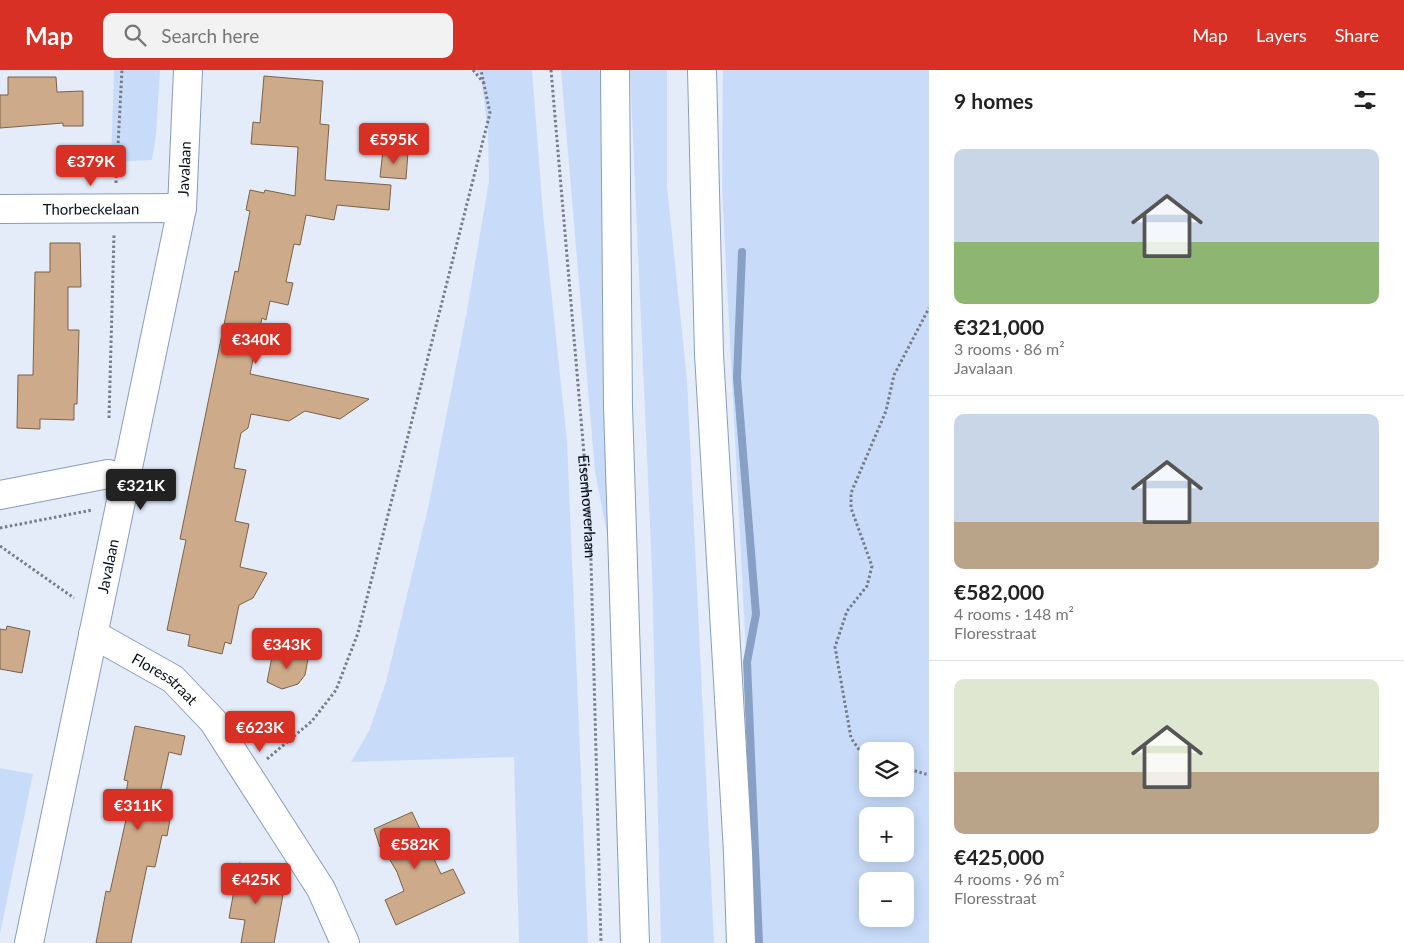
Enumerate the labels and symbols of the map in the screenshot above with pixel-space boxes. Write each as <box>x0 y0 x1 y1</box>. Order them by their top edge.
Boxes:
pin: €595K <box>359 122 429 165</box>
street label: Javalaan <box>174 141 194 197</box>
pin: €379K <box>56 144 126 187</box>
street label: Thorbeckelaan <box>43 199 139 218</box>
pin: €340K <box>221 322 291 365</box>
street label: Eisenhowerlaan <box>575 454 600 558</box>
pin: €321K <box>106 468 176 511</box>
street label: Javalaan <box>93 537 122 595</box>
pin: €343K <box>252 628 322 670</box>
street label: Floresstraat <box>129 649 202 709</box>
pin: €623K <box>225 710 295 753</box>
pin: €311K <box>103 788 173 831</box>
pin: €582K <box>380 828 450 870</box>
pin: €425K <box>221 862 291 905</box>

